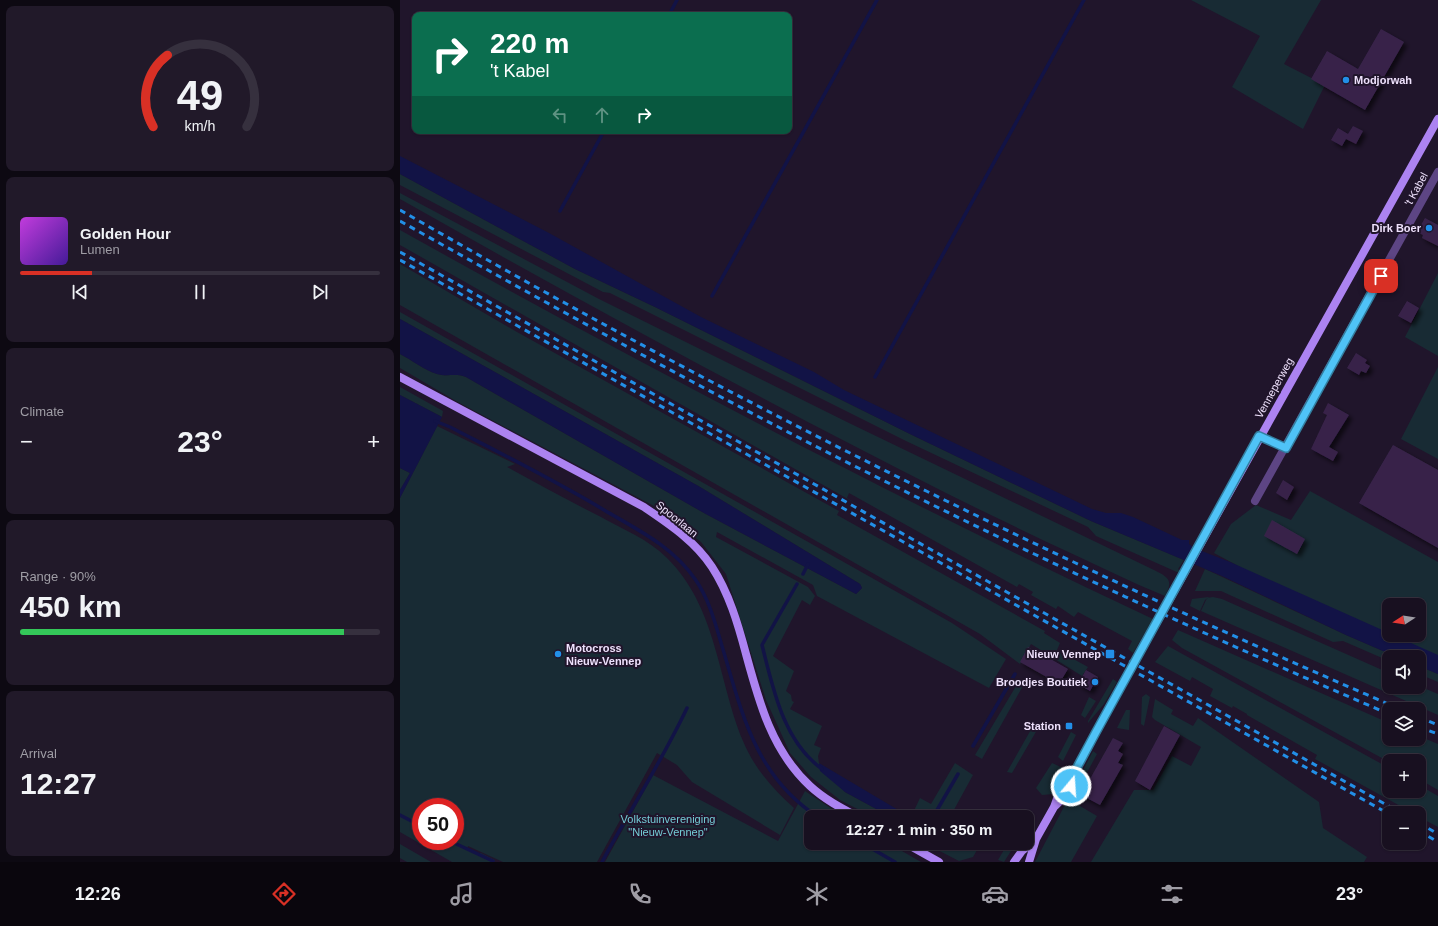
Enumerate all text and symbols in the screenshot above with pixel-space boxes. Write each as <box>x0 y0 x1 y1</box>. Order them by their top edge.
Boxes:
icon: right <box>424 28 476 80</box>
text: 220 m <box>490 28 569 59</box>
text: 't Kabel <box>490 61 549 81</box>
text: 49 <box>177 71 223 118</box>
place label: Modjorwah <box>1354 74 1412 86</box>
marker: Modjorwah <box>1341 75 1351 85</box>
icon: left <box>549 104 571 126</box>
icon: ahead <box>591 104 613 126</box>
icon: right <box>633 104 655 126</box>
text: km/h <box>185 117 216 133</box>
street label: 't Kabel <box>1402 170 1430 208</box>
place label: Dirk Boer <box>1371 222 1422 234</box>
marker: Dirk Boer <box>1424 223 1434 233</box>
text: Golden Hour <box>80 225 171 242</box>
text: Lumen <box>80 242 120 257</box>
pin <box>1364 259 1398 293</box>
icon: arrive <box>1370 265 1392 287</box>
icon: previous <box>69 281 91 303</box>
icon: pause <box>189 281 211 303</box>
icon: next <box>309 281 331 303</box>
street label: Venneperweg <box>1252 356 1296 420</box>
text: Climate <box>20 404 64 419</box>
text: 23° <box>177 425 223 458</box>
text: − <box>20 429 33 454</box>
text: + <box>367 429 380 454</box>
street label: Spoorlaan <box>654 499 700 539</box>
text: Range · 90% <box>20 569 96 584</box>
text: 450 km <box>20 590 122 623</box>
north arrow <box>1382 598 1426 642</box>
map controls <box>1382 598 1426 850</box>
place label: Motocross Nieuw-Vennep <box>566 642 641 667</box>
place label: Nieuw Vennep <box>1026 648 1101 660</box>
marker: Nieuw Vennep <box>1104 648 1116 660</box>
marker: Motocross Nieuw-Vennep <box>553 649 563 659</box>
button: sound <box>1382 650 1426 694</box>
place label: Broodjes Boutiek <box>996 676 1088 688</box>
marker: Broodjes Boutiek <box>1090 677 1100 687</box>
button: layers <box>1382 702 1426 746</box>
place label: Station <box>1024 720 1061 732</box>
marker: Station <box>1064 721 1074 731</box>
text: Arrival <box>20 746 57 761</box>
button: + <box>1382 754 1426 798</box>
position arrow <box>1050 765 1092 807</box>
text: 12:27 <box>20 767 97 800</box>
speed limit sign: 50 <box>412 798 464 850</box>
button: − <box>1382 806 1426 850</box>
park label: Volkstuinvereniging "Nieuw-Vennep" <box>621 813 715 838</box>
text: 12:27 · 1 min · 350 m <box>846 821 992 838</box>
icon: directions <box>270 880 298 908</box>
icon: music <box>448 880 476 908</box>
icon: phone <box>626 880 654 908</box>
icon: climate <box>803 880 831 908</box>
icon: car <box>981 880 1009 908</box>
icon: filters <box>1158 880 1186 908</box>
text: 12:26 <box>75 884 121 904</box>
text: 23° <box>1336 884 1363 904</box>

